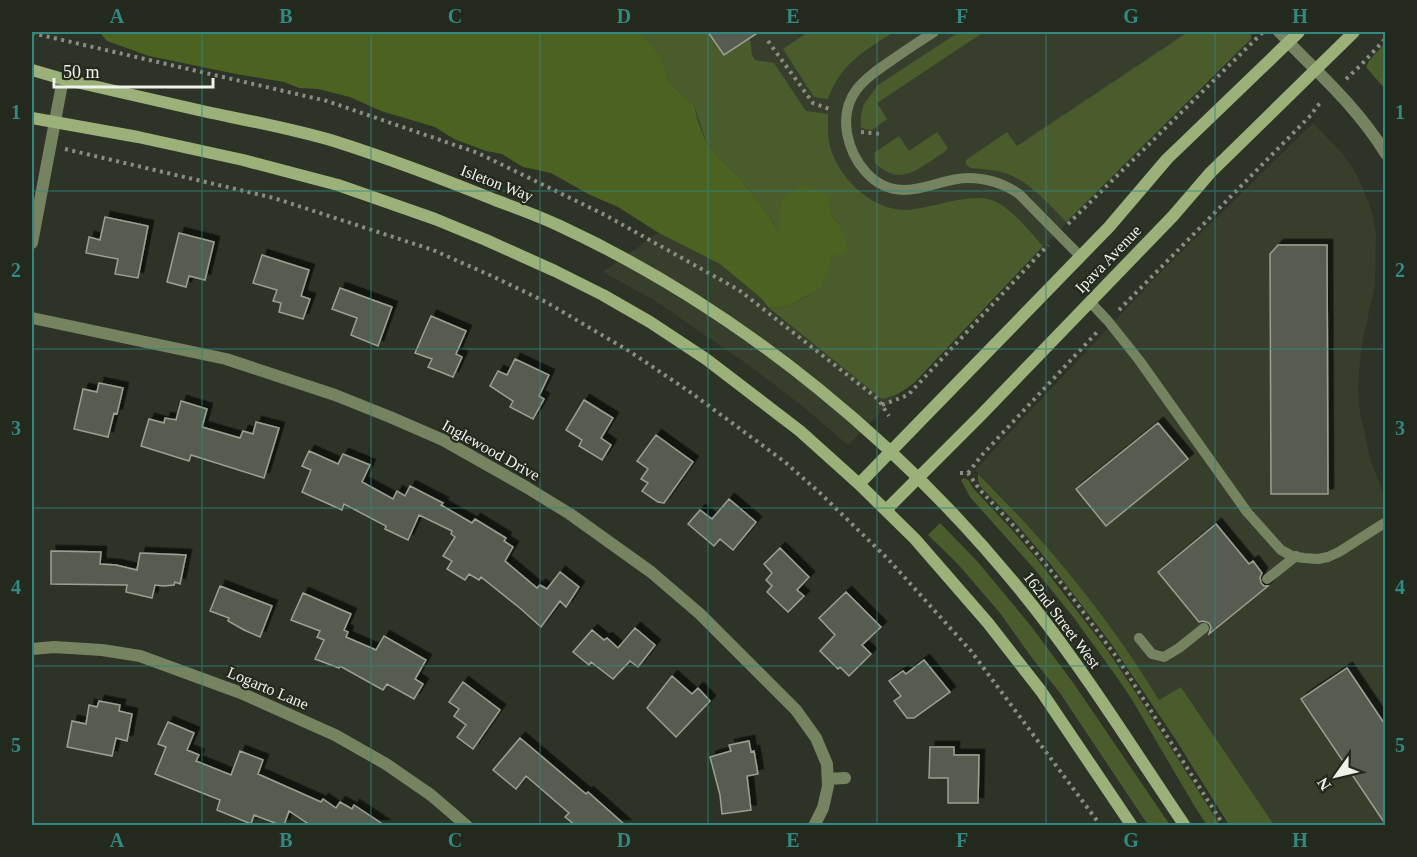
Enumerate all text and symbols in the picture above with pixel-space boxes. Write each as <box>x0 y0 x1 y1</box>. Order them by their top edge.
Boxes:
text: A <box>110 5 125 27</box>
text: B <box>279 5 293 27</box>
text: C <box>448 5 462 27</box>
text: D <box>617 5 631 27</box>
text: E <box>786 5 800 27</box>
text: F <box>956 5 968 27</box>
text: G <box>1123 5 1139 27</box>
text: H <box>1292 5 1308 27</box>
scale bar <box>54 51 213 89</box>
text: 50 m <box>63 62 100 82</box>
text: 1 <box>11 101 21 123</box>
text: 1 <box>1395 101 1405 123</box>
street label: Isleton Way <box>458 161 536 206</box>
street label: Ipava Avenue <box>1072 222 1145 297</box>
text: 2 <box>11 259 21 281</box>
text: 2 <box>1395 259 1405 281</box>
street label: Inglewood Drive <box>439 416 543 485</box>
text: 3 <box>11 417 21 439</box>
text: 3 <box>1395 417 1405 439</box>
street label: 162nd Street West <box>1020 568 1104 672</box>
text: 4 <box>11 576 21 598</box>
text: 4 <box>1395 576 1405 598</box>
street label: Logarto Lane <box>224 663 311 714</box>
text: 5 <box>11 734 21 756</box>
text: 5 <box>1395 734 1405 756</box>
north arrow <box>1306 746 1366 806</box>
text: N <box>1313 774 1334 794</box>
text: A <box>110 829 125 851</box>
text: B <box>279 829 293 851</box>
text: C <box>448 829 462 851</box>
text: D <box>617 829 631 851</box>
text: E <box>786 829 800 851</box>
text: F <box>956 829 968 851</box>
text: G <box>1123 829 1139 851</box>
text: H <box>1292 829 1308 851</box>

